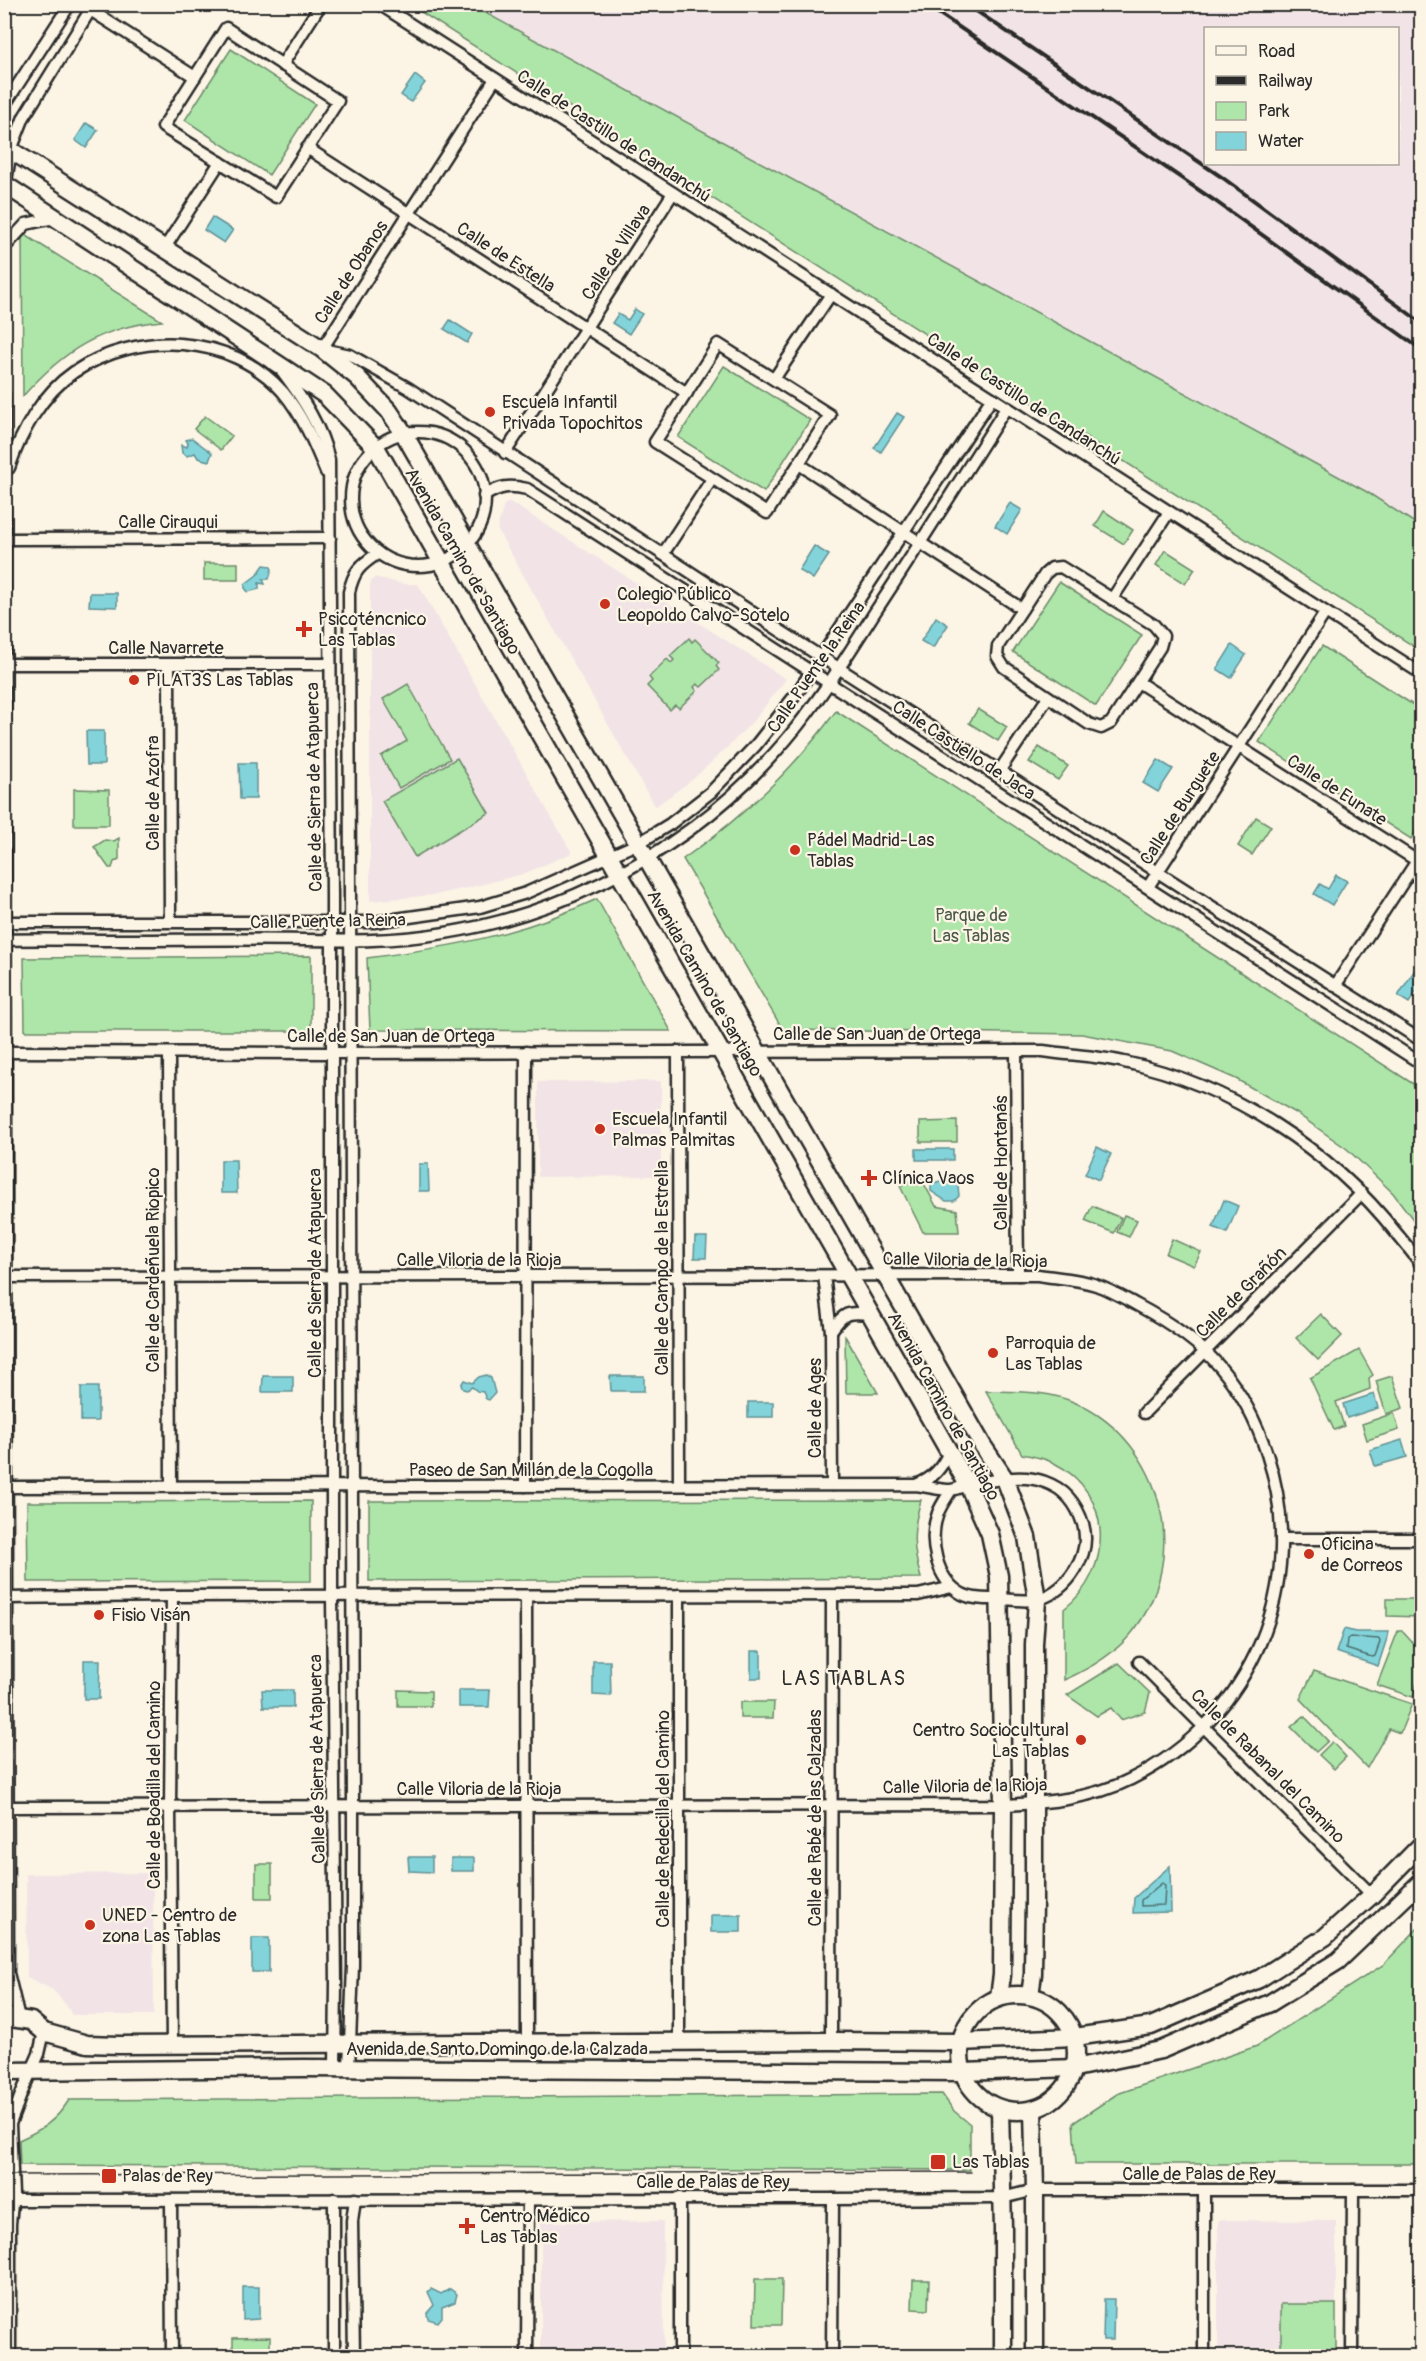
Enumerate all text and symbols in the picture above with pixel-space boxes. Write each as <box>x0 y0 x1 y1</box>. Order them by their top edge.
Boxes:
legend <box>1204 27 1399 165</box>
text: Road <box>1258 40 1295 63</box>
street label: Calle de Castillo de Candanchú <box>512 65 715 208</box>
text: Railway <box>1258 70 1313 93</box>
text: Park <box>1258 100 1290 123</box>
text: Water <box>1258 130 1304 153</box>
street label: Calle de Villava <box>577 200 656 305</box>
street label: Calle de Obanos <box>309 216 393 328</box>
street label: Calle de Estella <box>452 217 559 298</box>
street label: Calle de Castillo de Candanchú <box>922 328 1125 471</box>
place label: Escuela Infantil Privada Topochitos <box>502 391 642 435</box>
marker: Escuela Infantil Privada Topochitos <box>483 405 497 419</box>
street label: Avenida Camino de Santiago <box>400 464 526 659</box>
street label: Calle Cirauqui <box>118 511 218 534</box>
place label: Colegio Público Leopoldo Calvo-Sotelo <box>617 583 790 627</box>
marker: Colegio Público Leopoldo Calvo-Sotelo <box>598 597 612 611</box>
street label: Calle Puente la Reina <box>762 597 871 738</box>
place label: Psicoténcnico Las Tablas <box>318 608 427 652</box>
marker: Psicoténcnico Las Tablas <box>295 620 313 638</box>
street label: Calle Navarrete <box>108 637 224 660</box>
place label: PILAT3S Las Tablas <box>146 669 293 692</box>
marker: PILAT3S Las Tablas <box>127 673 141 687</box>
street label: Calle de Sierra de Atapuerca <box>301 682 328 892</box>
street label: Calle Castiello de Jaca <box>888 696 1040 805</box>
street label: Calle de Azofra <box>142 735 165 851</box>
street label: Calle de Burguete <box>1135 747 1226 870</box>
street label: Calle de Eunate <box>1282 749 1391 831</box>
place label: Pádel Madrid-Las Tablas <box>807 829 934 873</box>
marker: Pádel Madrid-Las Tablas <box>788 843 802 857</box>
street label: Avenida Camino de Santiago <box>642 886 768 1081</box>
park label: Parque de Las Tablas <box>932 904 1010 948</box>
street label: Calle Puente la Reina <box>250 909 406 934</box>
street label: Calle de San Juan de Ortega <box>773 1023 981 1046</box>
street label: Calle de San Juan de Ortega <box>287 1025 495 1048</box>
street label: Calle de Hontanás <box>990 1095 1013 1231</box>
place label: Escuela Infantil Palmas Palmitas <box>612 1108 735 1152</box>
marker: Escuela Infantil Palmas Palmitas <box>593 1122 607 1136</box>
street label: Calle de Campo de la Estrella <box>651 1160 674 1376</box>
street label: Calle de Cardeñuela Riopico <box>142 1167 165 1372</box>
place label: Clínica Vaos <box>882 1167 974 1190</box>
street label: Calle de Sierra de Atapuerca <box>304 1168 327 1378</box>
marker: Clínica Vaos <box>860 1169 878 1187</box>
street label: Calle de Grañón <box>1191 1242 1292 1343</box>
street label: Calle Viloria de la Rioja <box>882 1248 1048 1273</box>
street label: Calle Viloria de la Rioja <box>397 1249 561 1272</box>
street label: Avenida Camino de Santiago <box>882 1308 1005 1505</box>
place label: Parroquia de Las Tablas <box>1005 1332 1096 1376</box>
marker: Parroquia de Las Tablas <box>986 1346 1000 1360</box>
street label: Calle de Ages <box>804 1358 827 1458</box>
street label: Paseo de San Millán de la Cogolla <box>409 1459 653 1482</box>
place label: Oficina de Correos <box>1321 1533 1403 1577</box>
marker: Oficina de Correos <box>1302 1547 1316 1561</box>
place label: Fisio Visán <box>111 1604 191 1627</box>
marker: Fisio Visán <box>92 1608 106 1622</box>
street label: Calle de Sierra de Atapuerca <box>304 1654 331 1864</box>
district label: LAS TABLAS <box>781 1666 907 1691</box>
street label: Calle de Boadilla del Camino <box>143 1680 166 1889</box>
street label: Calle de Rabanal del Camino <box>1185 1684 1350 1849</box>
street label: Calle de Redecilla del Camino <box>652 1710 675 1928</box>
street label: Calle de Rabé de las Calzadas <box>804 1710 827 1926</box>
place label: Centro Sociocultural Las Tablas <box>912 1719 1069 1763</box>
marker: Centro Sociocultural Las Tablas <box>1074 1733 1088 1747</box>
street label: Calle Viloria de la Rioja <box>882 1774 1048 1799</box>
street label: Calle Viloria de la Rioja <box>397 1778 561 1801</box>
place label: UNED - Centro de zona Las Tablas <box>102 1904 237 1948</box>
marker: UNED - Centro de zona Las Tablas <box>83 1918 97 1932</box>
street label: Avenida de Santo Domingo de la Calzada <box>346 2038 648 2061</box>
place label: Las Tablas <box>952 2151 1029 2174</box>
marker: Las Tablas <box>929 2153 947 2171</box>
street label: Calle de Palas de Rey <box>1122 2163 1276 2186</box>
place label: Palas de Rey <box>122 2165 213 2188</box>
marker: Palas de Rey <box>100 2167 118 2185</box>
street label: Calle de Palas de Rey <box>636 2171 790 2194</box>
place label: Centro Médico Las Tablas <box>480 2205 590 2249</box>
marker: Centro Médico Las Tablas <box>458 2217 476 2235</box>

